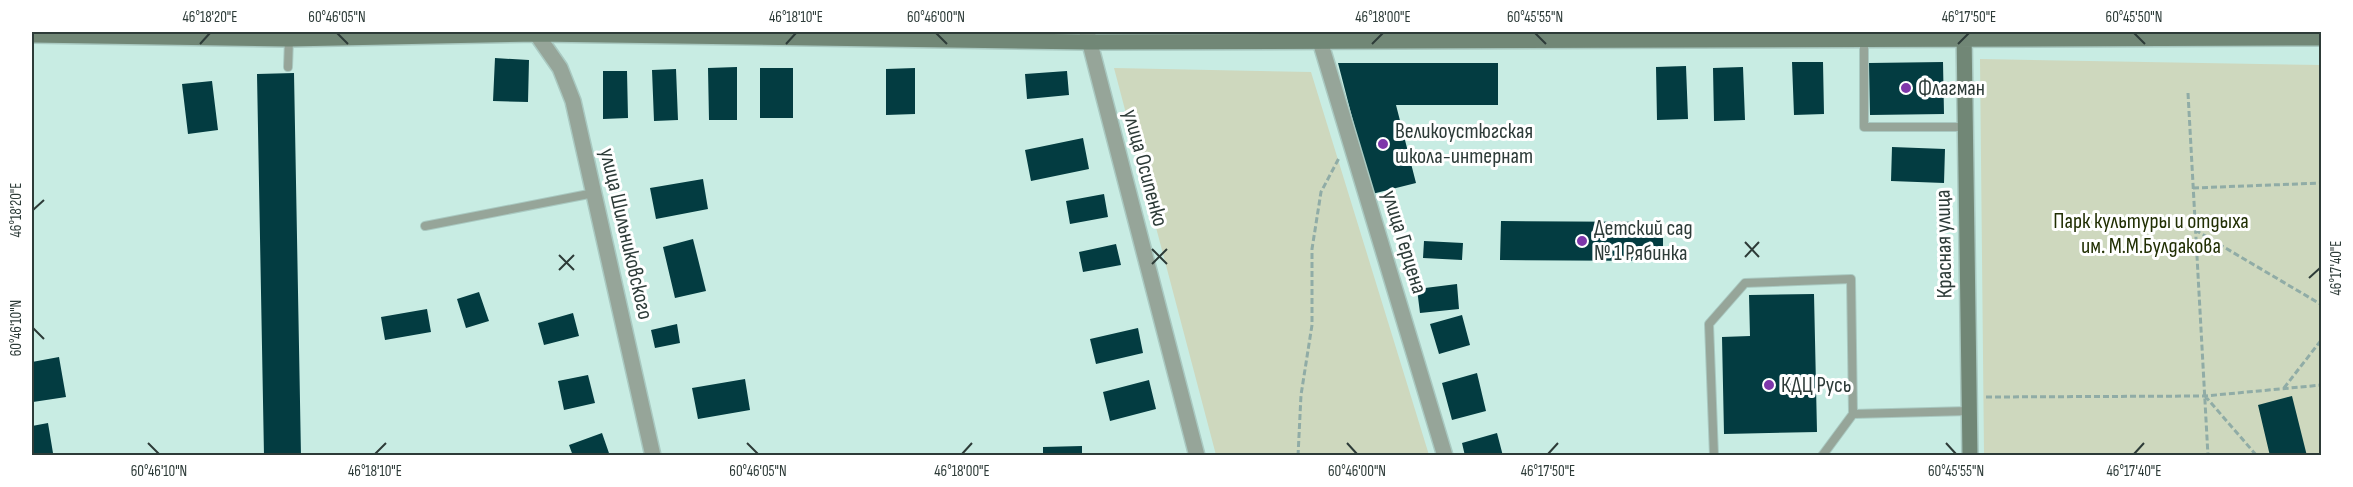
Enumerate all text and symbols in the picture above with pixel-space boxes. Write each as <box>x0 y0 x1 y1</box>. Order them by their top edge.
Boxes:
text: 46°18'20"E <box>183 8 237 27</box>
text: 60°46'05"N <box>308 8 366 27</box>
text: 46°18'10"E <box>769 8 823 27</box>
text: 60°46'00"N <box>907 8 965 27</box>
text: 46°18'00"E <box>1355 8 1411 27</box>
text: 60°45'55"N <box>1507 8 1563 27</box>
text: 46°17'50"E <box>1942 8 1996 27</box>
text: 60°45'50"N <box>2106 8 2162 27</box>
place label: Флагман <box>1918 75 1985 102</box>
marker: Флагман <box>1899 81 1913 95</box>
street label: улица Осипенко <box>1116 107 1174 229</box>
place label: Великоустюгская школа-интернат <box>1395 118 1533 170</box>
marker: Великоустюгская школа-интернат <box>1376 137 1390 151</box>
street label: улица Шильниковского <box>593 146 659 322</box>
text: 46°18'20"E <box>7 183 26 237</box>
street label: улица Герцена <box>1375 187 1433 297</box>
street label: Красная улица <box>1930 189 1958 299</box>
park label: Парк культуры и отдыха им. М.М.Булдакова <box>2053 208 2249 260</box>
place label: Детский сад № 1 Рябинка <box>1594 215 1693 267</box>
marker: Детский сад № 1 Рябинка <box>1575 234 1589 248</box>
text: 46°17'40"E <box>2327 241 2346 295</box>
text: 60°46'10"N <box>7 300 26 356</box>
place label: КДЦ Русь <box>1781 372 1852 399</box>
marker: КДЦ Русь <box>1762 378 1776 392</box>
text: 60°46'10"N <box>131 462 187 481</box>
text: 46°18'10"E <box>348 462 402 481</box>
text: 60°46'05"N <box>729 462 787 481</box>
text: 46°18'00"E <box>934 462 990 481</box>
text: 60°46'00"N <box>1328 462 1386 481</box>
text: 46°17'50"E <box>1521 462 1575 481</box>
text: 60°45'55"N <box>1928 462 1984 481</box>
text: 46°17'40"E <box>2107 462 2161 481</box>

